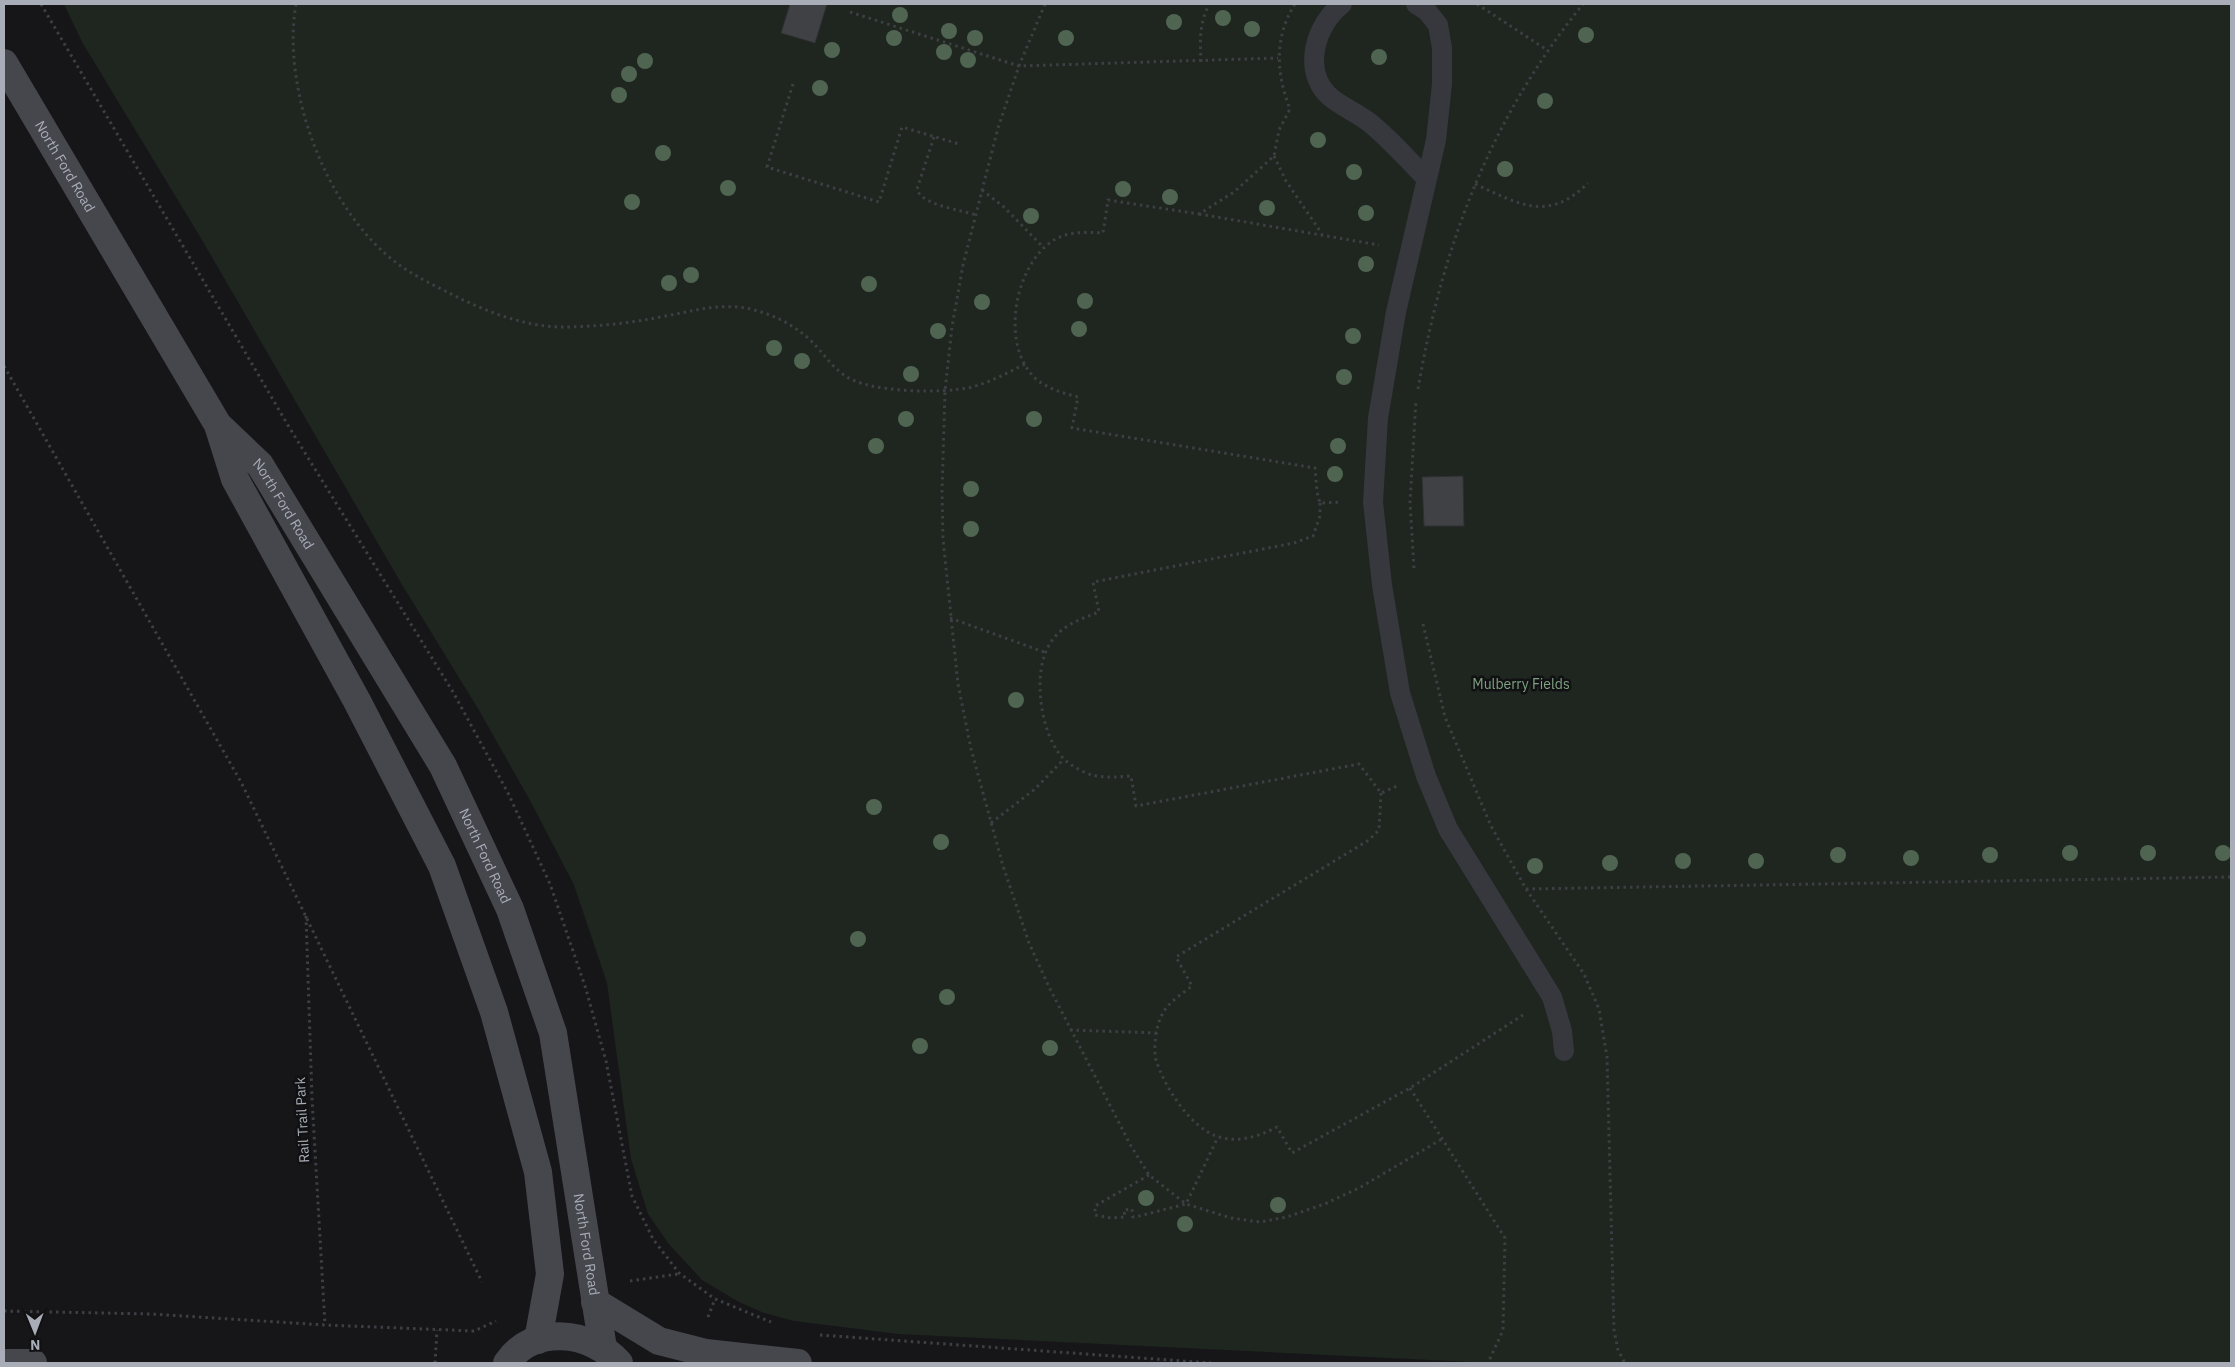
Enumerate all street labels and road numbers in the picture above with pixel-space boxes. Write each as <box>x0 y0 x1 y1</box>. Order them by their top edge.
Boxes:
street label: North Ford Road <box>31 117 99 215</box>
street label: North Ford Road <box>249 454 318 553</box>
street label: North Ford Road <box>455 805 515 906</box>
street label: Rail Trail Park <box>291 1076 313 1163</box>
street label: North Ford Road <box>570 1192 604 1297</box>

